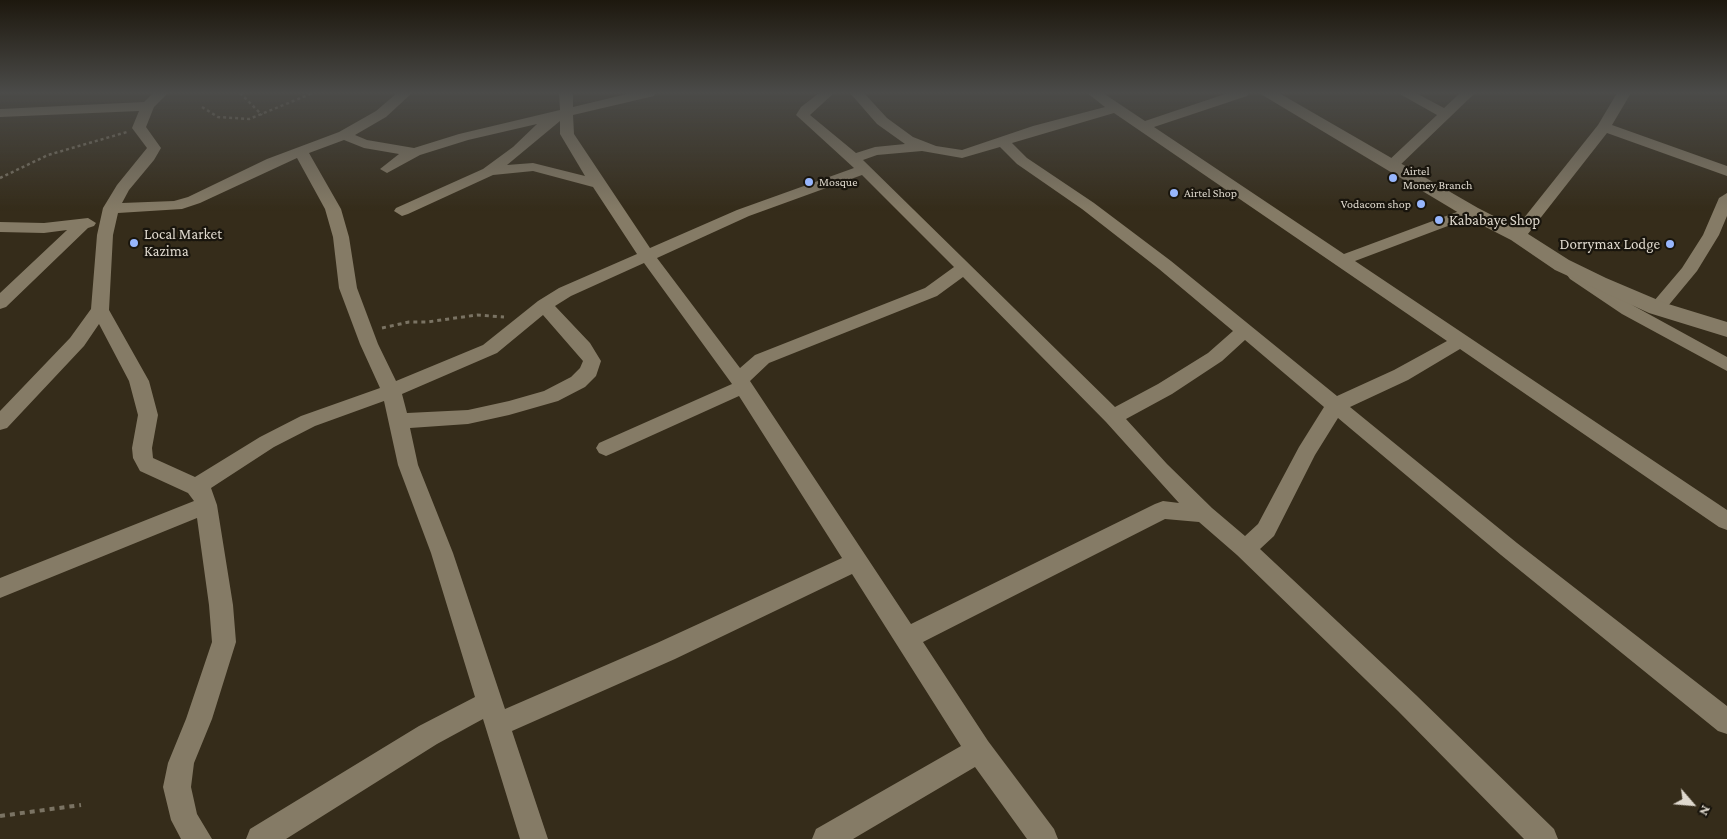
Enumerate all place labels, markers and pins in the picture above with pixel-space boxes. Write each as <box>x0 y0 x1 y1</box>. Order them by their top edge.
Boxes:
place label: Airtel Money Branch <box>1403 164 1472 192</box>
marker: Airtel Money Branch <box>1387 172 1399 184</box>
place label: Mosque <box>819 175 857 189</box>
marker: Mosque <box>803 176 815 188</box>
place label: Airtel Shop <box>1184 186 1237 200</box>
marker: Airtel Shop <box>1168 187 1180 199</box>
place label: Vodacom shop <box>1341 197 1411 211</box>
marker: Vodacom shop <box>1415 198 1427 210</box>
place label: Kababaye Shop <box>1449 211 1540 229</box>
marker: Kababaye Shop <box>1433 214 1445 226</box>
place label: Local Market Kazima <box>144 225 222 260</box>
place label: Dorrymax Lodge <box>1559 235 1660 253</box>
marker: Local Market Kazima <box>128 237 140 249</box>
marker: Dorrymax Lodge <box>1664 238 1676 250</box>

